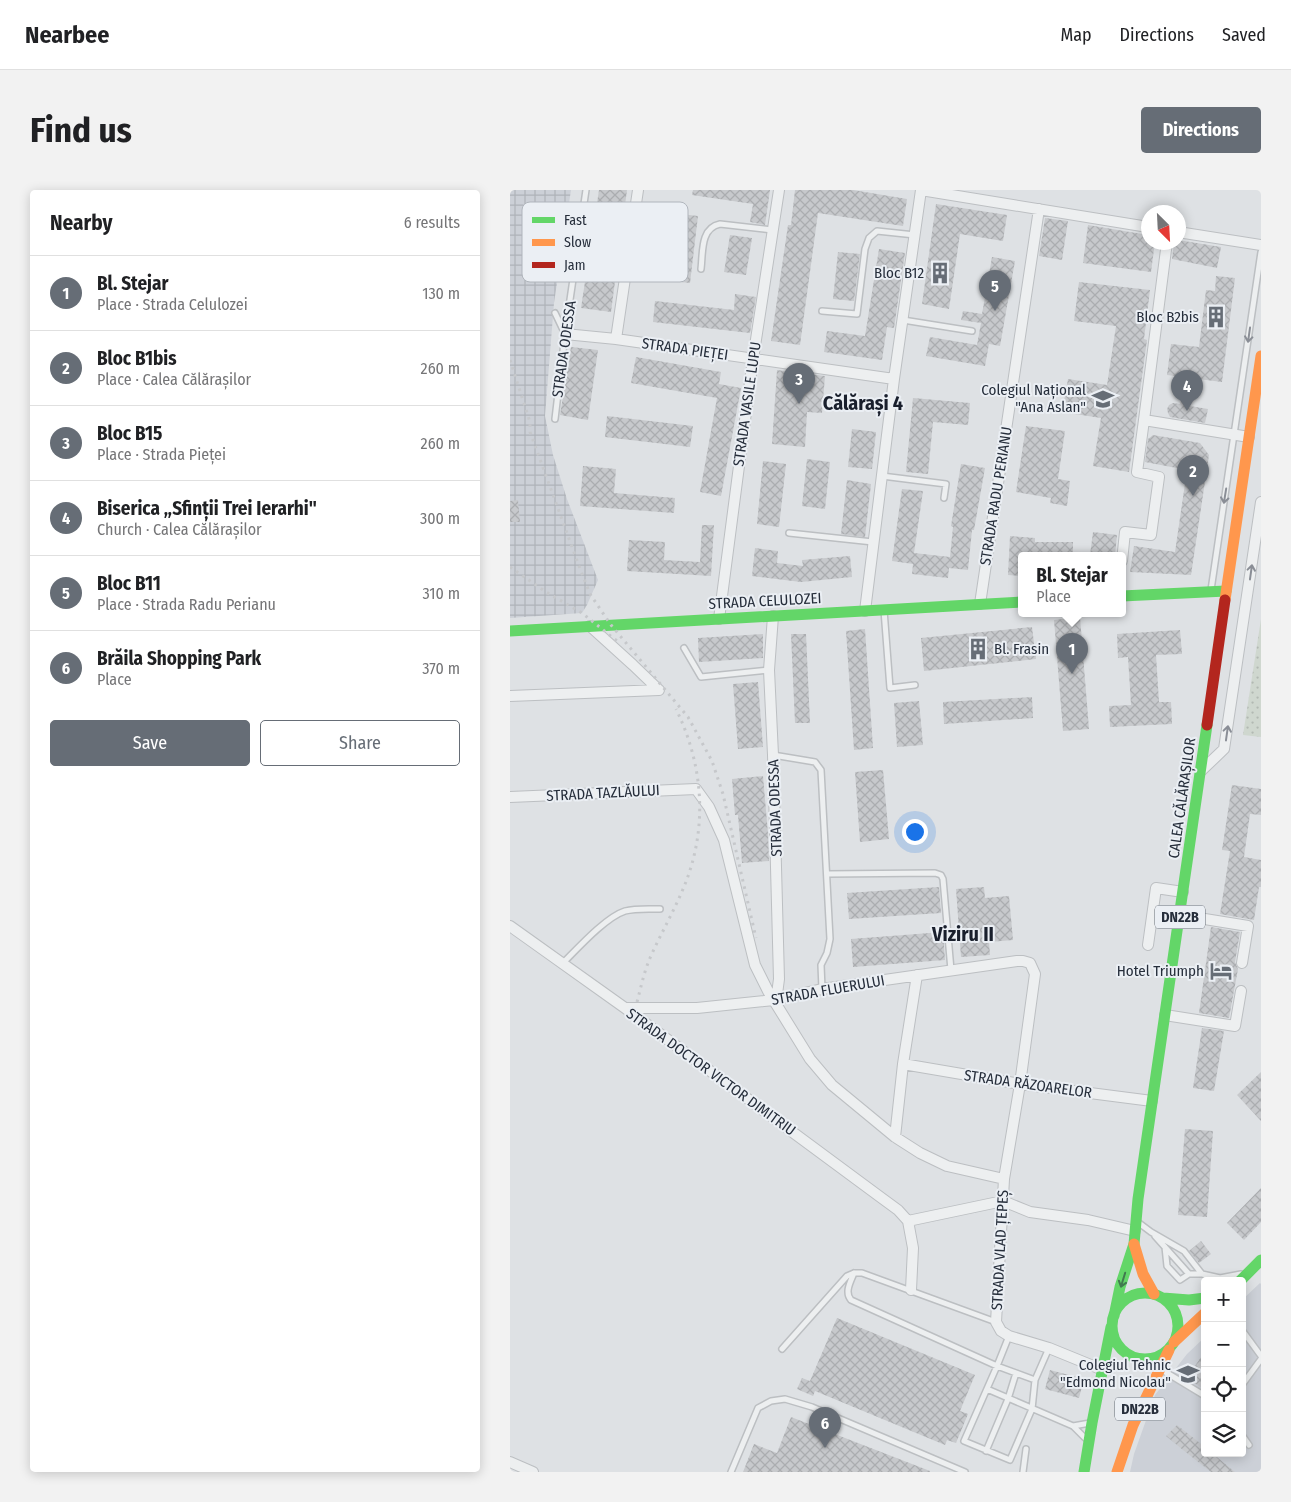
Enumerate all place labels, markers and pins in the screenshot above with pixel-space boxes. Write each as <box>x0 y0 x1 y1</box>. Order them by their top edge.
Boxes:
building icon: Bloc B12 <box>927 260 953 286</box>
place label: Bloc B12 <box>874 264 924 282</box>
pin: 5 <box>979 270 1011 311</box>
building icon: Bloc B2bis <box>1203 304 1229 330</box>
place label: Bloc B2bis <box>1136 308 1199 326</box>
pin: 3 <box>783 363 815 404</box>
pin: 4 <box>1171 370 1203 411</box>
place label: Colegiul Național "Ana Aslan" <box>981 381 1086 416</box>
school or university icon: Colegiul Național "Ana Aslan" <box>1090 386 1116 412</box>
pin: 2 <box>1177 455 1209 496</box>
pin: 1 <box>1056 633 1088 674</box>
building icon: Bl. Frasin <box>965 636 991 662</box>
place label: Bl. Frasin <box>994 640 1049 658</box>
hotel icon: Hotel Triumph <box>1208 958 1234 984</box>
place label: Hotel Triumph <box>1117 962 1204 980</box>
place label: Colegiul Tehnic "Edmond Nicolau" <box>1060 1356 1172 1391</box>
school or university icon: Colegiul Tehnic "Edmond Nicolau" <box>1175 1361 1201 1387</box>
pin: 6 <box>809 1407 841 1448</box>

